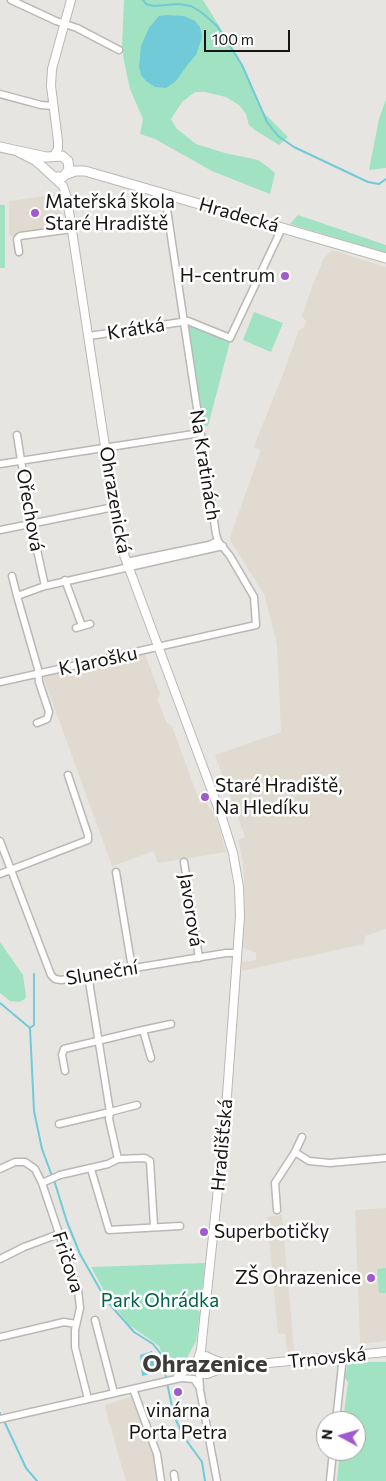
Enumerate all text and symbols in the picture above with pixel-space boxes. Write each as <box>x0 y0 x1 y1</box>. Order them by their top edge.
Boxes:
scale bar <box>206 20 292 52</box>
text: 100 m <box>212 30 254 48</box>
place label: Mateřská škola Staré Hradiště <box>45 191 175 235</box>
street label: Hradecká <box>196 193 282 237</box>
marker: Mateřská škola Staré Hradiště <box>29 207 41 219</box>
place label: H-centrum <box>180 265 275 287</box>
marker: H-centrum <box>279 270 291 282</box>
street label: Krátká <box>106 313 166 345</box>
street label: Na Kratinách <box>185 408 225 522</box>
street label: Ohrazenická <box>94 445 136 555</box>
street label: Ořechová <box>12 467 48 553</box>
street label: K Jarošku <box>57 642 139 680</box>
place label: Staré Hradiště, Na Hledíku <box>215 775 343 819</box>
marker: Staré Hradiště, Na Hledíku <box>199 791 211 803</box>
street label: Javorová <box>174 872 208 948</box>
street label: Sluneční <box>64 956 140 990</box>
street label: Hradišťská <box>207 1098 237 1192</box>
place label: Superbotičky <box>214 1221 329 1243</box>
marker: Superbotičky <box>198 1226 210 1238</box>
street label: Fričova <box>47 1229 89 1295</box>
place label: ZŠ Ohrazenice <box>235 1267 361 1289</box>
marker: ZŠ Ohrazenice <box>365 1272 377 1284</box>
park label: Park Ohrádka <box>101 1290 219 1312</box>
street label: Trnovská <box>287 1343 367 1373</box>
district label: Ohrazenice <box>142 1350 268 1378</box>
marker: vinárna Porta Petra <box>172 1386 184 1398</box>
place label: vinárna Porta Petra <box>129 1400 227 1444</box>
north arrow <box>316 1411 366 1461</box>
text: N <box>318 1428 336 1441</box>

